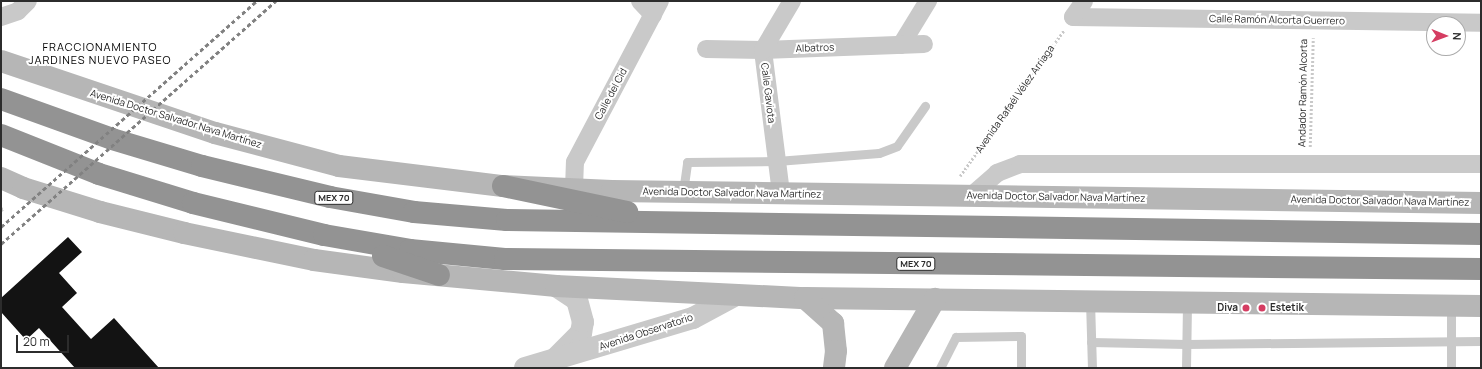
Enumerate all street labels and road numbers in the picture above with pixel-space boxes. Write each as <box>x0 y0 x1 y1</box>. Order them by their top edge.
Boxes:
street label: Calle Ramón Alcorta Guerrero <box>1209 13 1345 27</box>
street label: Andador Ramón Alcorta <box>1296 39 1310 147</box>
street label: Albatros <box>795 41 835 55</box>
street label: Avenida Rafaél Vélez Arriaga <box>973 43 1057 155</box>
street label: Calle Gaviota <box>758 62 778 124</box>
street label: Calle del Cid <box>592 66 630 122</box>
street label: Avenida Doctor Salvador Nava Martínez <box>89 87 263 151</box>
street label: Avenida Doctor Salvador Nava Martínez <box>642 185 822 201</box>
street label: Avenida Doctor Salvador Nava Martínez <box>966 189 1146 205</box>
road number: MEX 70 <box>314 191 354 205</box>
street label: Avenida Doctor Salvador Nava Martínez <box>1290 193 1470 209</box>
road number: MEX 70 <box>896 257 936 271</box>
street label: Avenida Observatorio <box>598 311 694 353</box>

